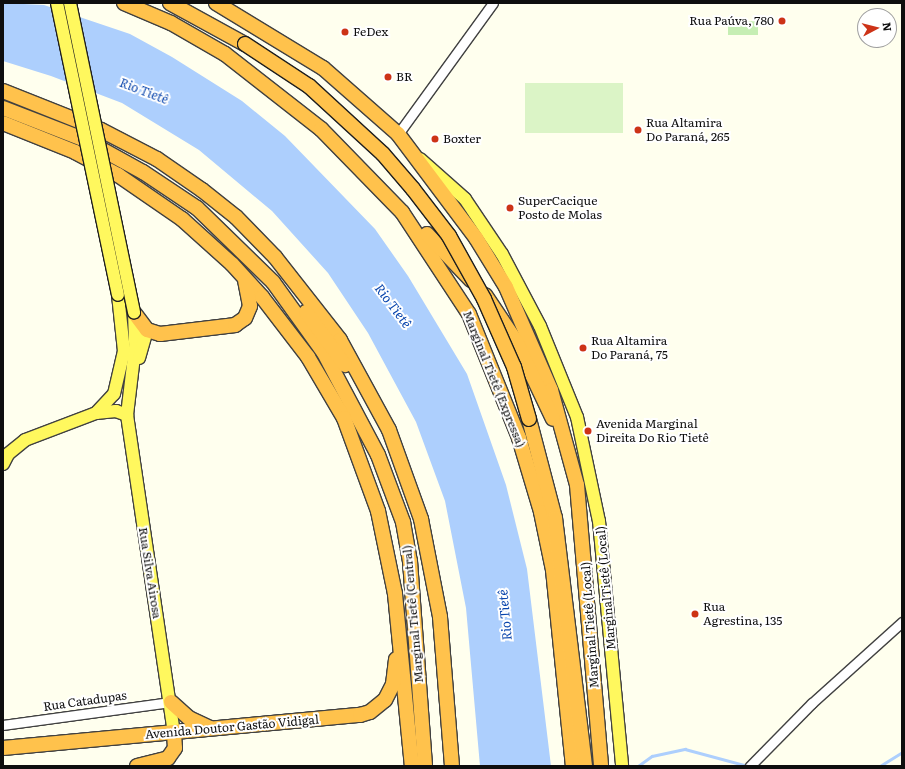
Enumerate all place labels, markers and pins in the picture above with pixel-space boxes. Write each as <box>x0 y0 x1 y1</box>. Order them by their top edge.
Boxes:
place label: Rua Paúva, 780 <box>689 14 774 28</box>
marker: Rua Paúva, 780 <box>777 16 787 26</box>
place label: FeDex <box>353 25 388 39</box>
marker: FeDex <box>340 27 350 37</box>
place label: BR <box>396 70 413 84</box>
marker: BR <box>383 72 393 82</box>
place label: Rua Altamira Do Paraná, 265 <box>646 116 730 144</box>
marker: Rua Altamira Do Paraná, 265 <box>633 125 643 135</box>
place label: Boxter <box>443 132 481 146</box>
marker: Boxter <box>430 134 440 144</box>
place label: SuperCacique Posto de Molas <box>518 194 602 222</box>
marker: SuperCacique Posto de Molas <box>505 203 515 213</box>
place label: Rua Altamira Do Paraná, 75 <box>591 334 668 362</box>
marker: Rua Altamira Do Paraná, 75 <box>578 343 588 353</box>
place label: Avenida Marginal Direita Do Rio Tietê <box>596 417 709 445</box>
marker: Avenida Marginal Direita Do Rio Tietê <box>583 426 593 436</box>
place label: Rua Agrestina, 135 <box>703 600 782 628</box>
marker: Rua Agrestina, 135 <box>690 609 700 619</box>

